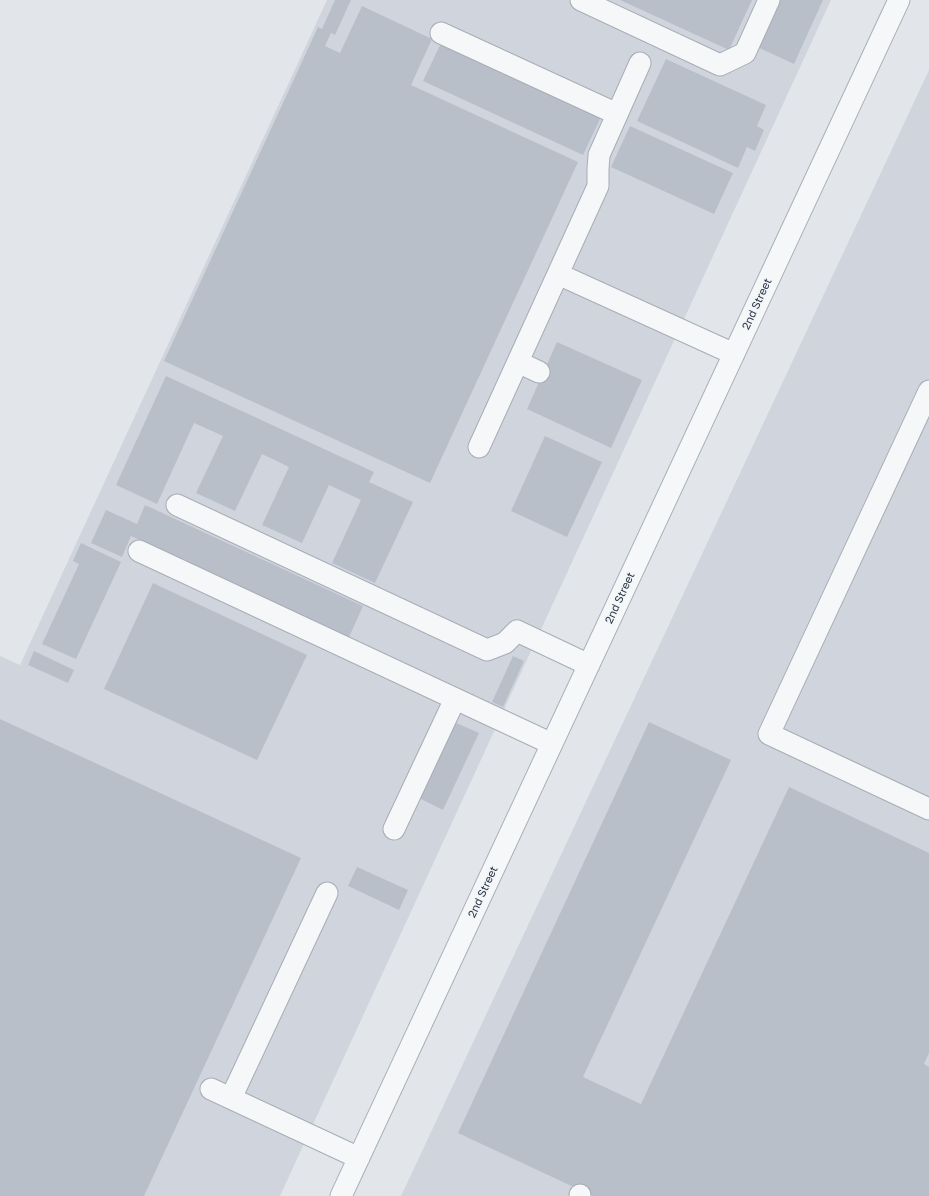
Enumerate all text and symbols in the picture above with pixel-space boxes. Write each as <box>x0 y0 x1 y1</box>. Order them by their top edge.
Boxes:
street label: 2nd Street <box>739 276 775 332</box>
street label: 2nd Street <box>602 570 638 626</box>
street label: 2nd Street <box>465 864 501 920</box>

